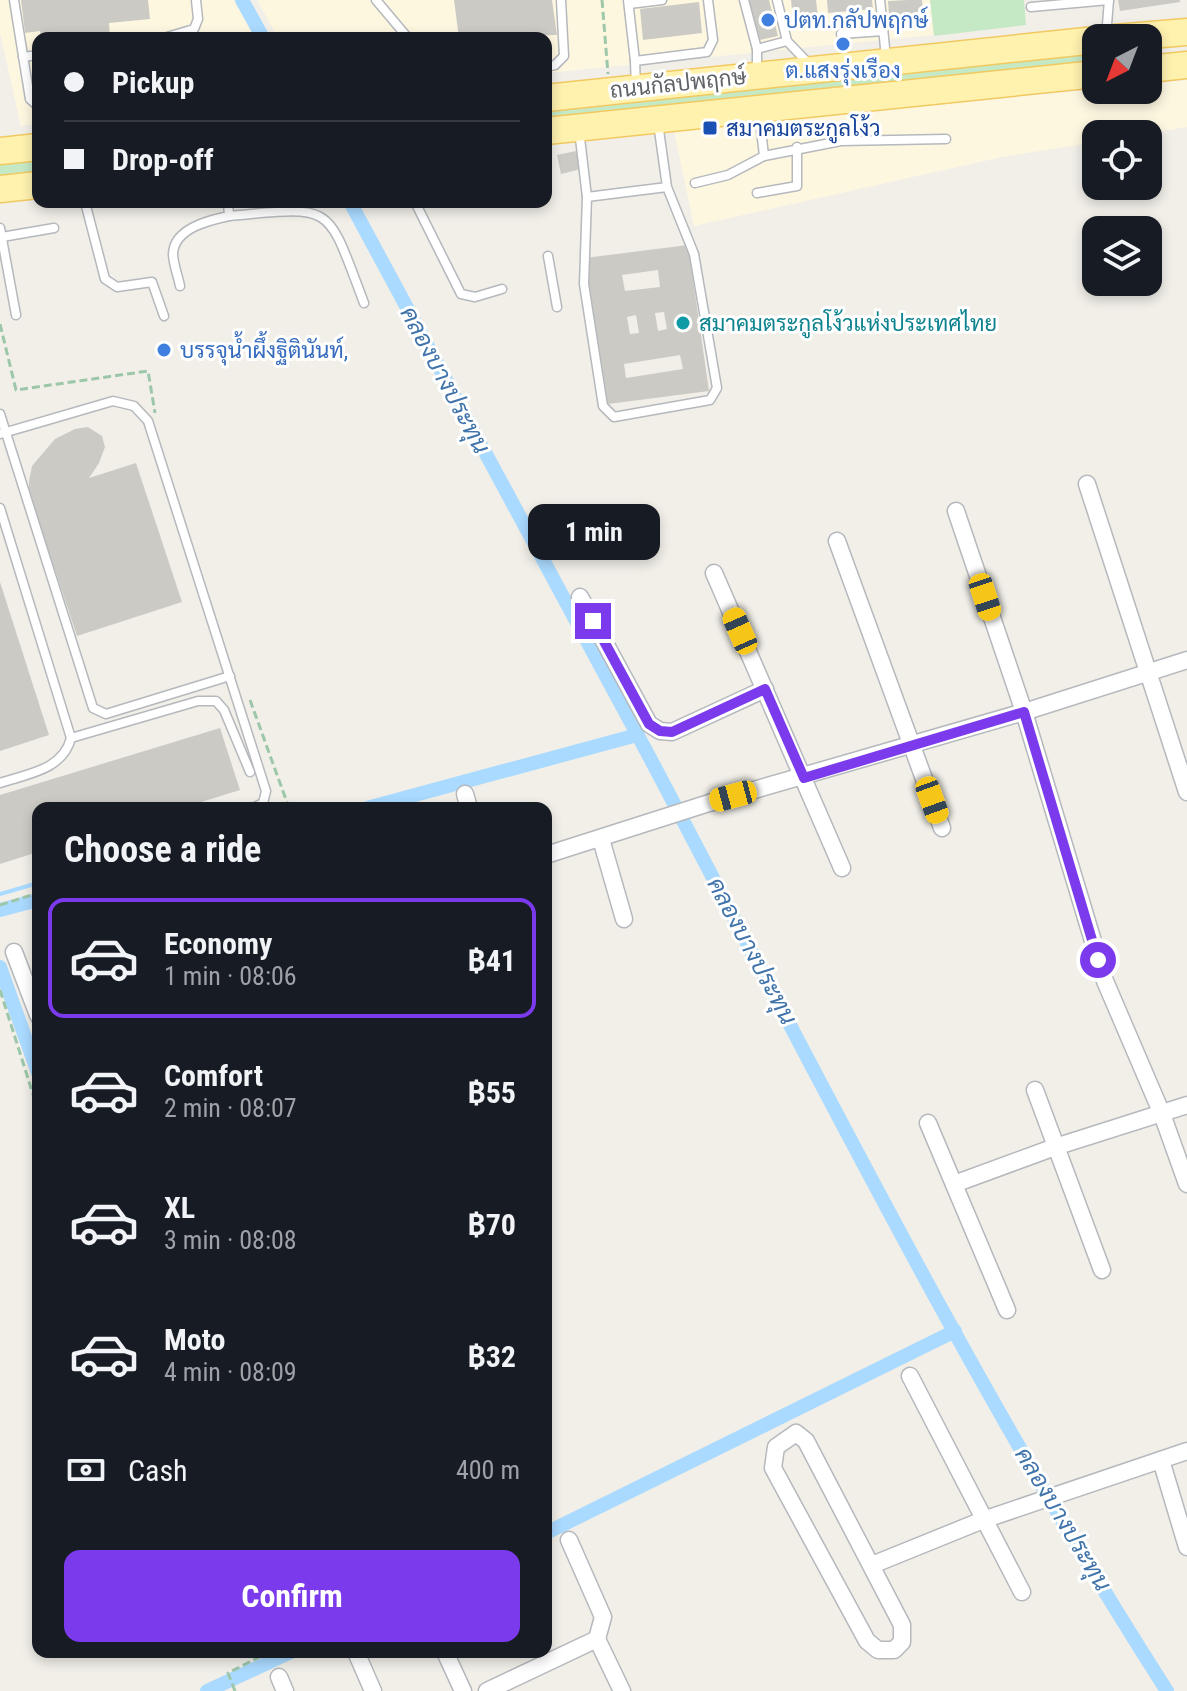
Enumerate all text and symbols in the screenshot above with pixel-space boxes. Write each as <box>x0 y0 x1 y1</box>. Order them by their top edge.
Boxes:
place label: ปตท.กลัปพฤกษ์ <box>784 6 929 34</box>
marker: ปตท.กลัปพฤกษ์ <box>759 11 777 29</box>
north arrow <box>1082 24 1162 104</box>
map controls <box>1082 24 1162 296</box>
marker: ต.แสงรุ่งเรือง <box>834 35 852 53</box>
place label: ต.แสงรุ่งเรือง <box>785 57 901 86</box>
street label: ถนนกัลปพฤกษ์ <box>608 62 749 104</box>
text: Pickup <box>112 65 194 100</box>
place label: สมาคมตระกูลโง้ว <box>726 114 881 144</box>
marker: สมาคมตระกูลโง้ว <box>701 119 719 137</box>
button: locate <box>1082 120 1162 200</box>
text: Drop-off <box>112 142 214 177</box>
button: layers <box>1082 216 1162 296</box>
water label: คลองบางประทุน <box>393 302 496 459</box>
place label: สมาคมตระกูลโง้วแห่งประเทศไทย <box>699 309 997 339</box>
marker: สมาคมตระกูลโง้วแห่งประเทศไทย <box>674 314 692 332</box>
place label: บรรจุน้ำผึ้งฐิตินันท์, <box>180 331 348 366</box>
marker: บรรจุน้ำผึ้งฐิตินันท์, <box>155 341 173 359</box>
callout: 1 min <box>527 505 659 561</box>
text: 1 min <box>565 517 623 547</box>
car <box>966 570 1004 624</box>
route end <box>575 603 611 639</box>
car <box>719 604 761 658</box>
car <box>913 773 951 827</box>
car <box>707 778 759 814</box>
text: Choose a ride <box>64 829 261 871</box>
water label: คลองบางประทุน <box>700 873 803 1030</box>
icon: car <box>68 922 140 994</box>
text: Economy <box>164 926 272 961</box>
route start <box>1080 942 1116 978</box>
text: ฿41 <box>468 943 516 978</box>
text: 1 min · 08:06 <box>164 961 297 991</box>
icon: car <box>68 1054 140 1126</box>
text: Comfort <box>164 1058 263 1093</box>
text: ฿55 <box>468 1075 516 1110</box>
text: 2 min · 08:07 <box>164 1093 297 1123</box>
icon: car <box>68 1186 140 1258</box>
text: XL <box>164 1190 195 1225</box>
text: ฿70 <box>468 1207 516 1242</box>
text: 3 min · 08:08 <box>164 1225 297 1255</box>
icon: car <box>68 1318 140 1390</box>
text: Moto <box>164 1322 225 1357</box>
text: ฿32 <box>468 1339 516 1374</box>
text: 4 min · 08:09 <box>164 1357 297 1387</box>
water label: คลองบางประทุน <box>1007 1442 1117 1597</box>
icon: cash <box>64 1448 108 1492</box>
text: Cash <box>128 1453 188 1488</box>
text: 400 m <box>456 1455 520 1485</box>
button: Confirm <box>64 1550 520 1642</box>

